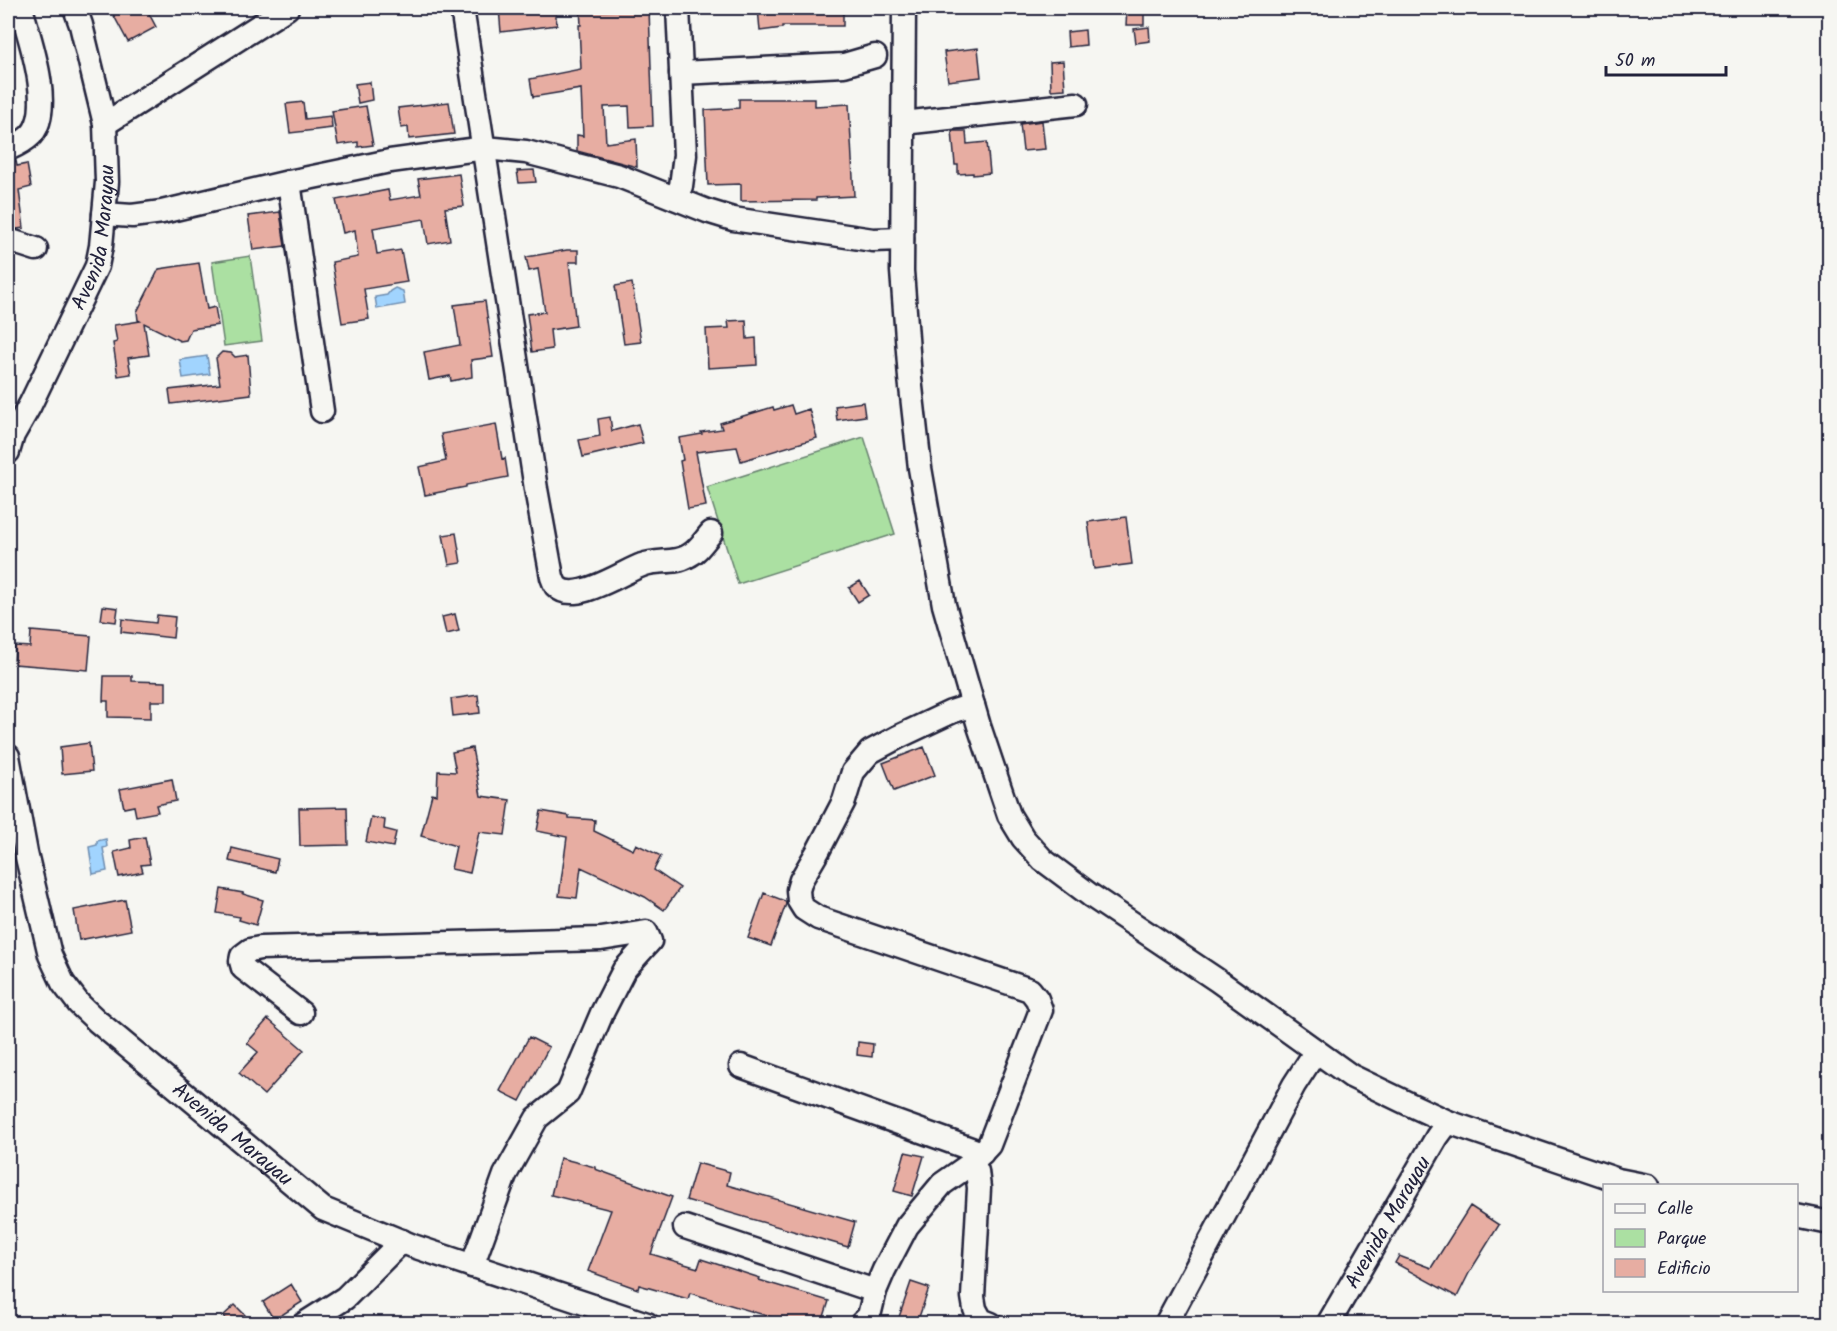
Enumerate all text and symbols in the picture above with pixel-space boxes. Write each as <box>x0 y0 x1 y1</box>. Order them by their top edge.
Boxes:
scale bar <box>1606 39 1726 77</box>
text: 50 m <box>1615 47 1655 76</box>
street label: Avenida Marayau <box>63 164 125 316</box>
street label: Avenida Marayau <box>164 1075 300 1195</box>
street label: Avenida Marayau <box>1337 1150 1441 1296</box>
legend <box>1603 1184 1798 1292</box>
text: Calle <box>1657 1195 1693 1224</box>
text: Parque <box>1657 1225 1706 1254</box>
text: Edificio <box>1657 1255 1711 1284</box>

